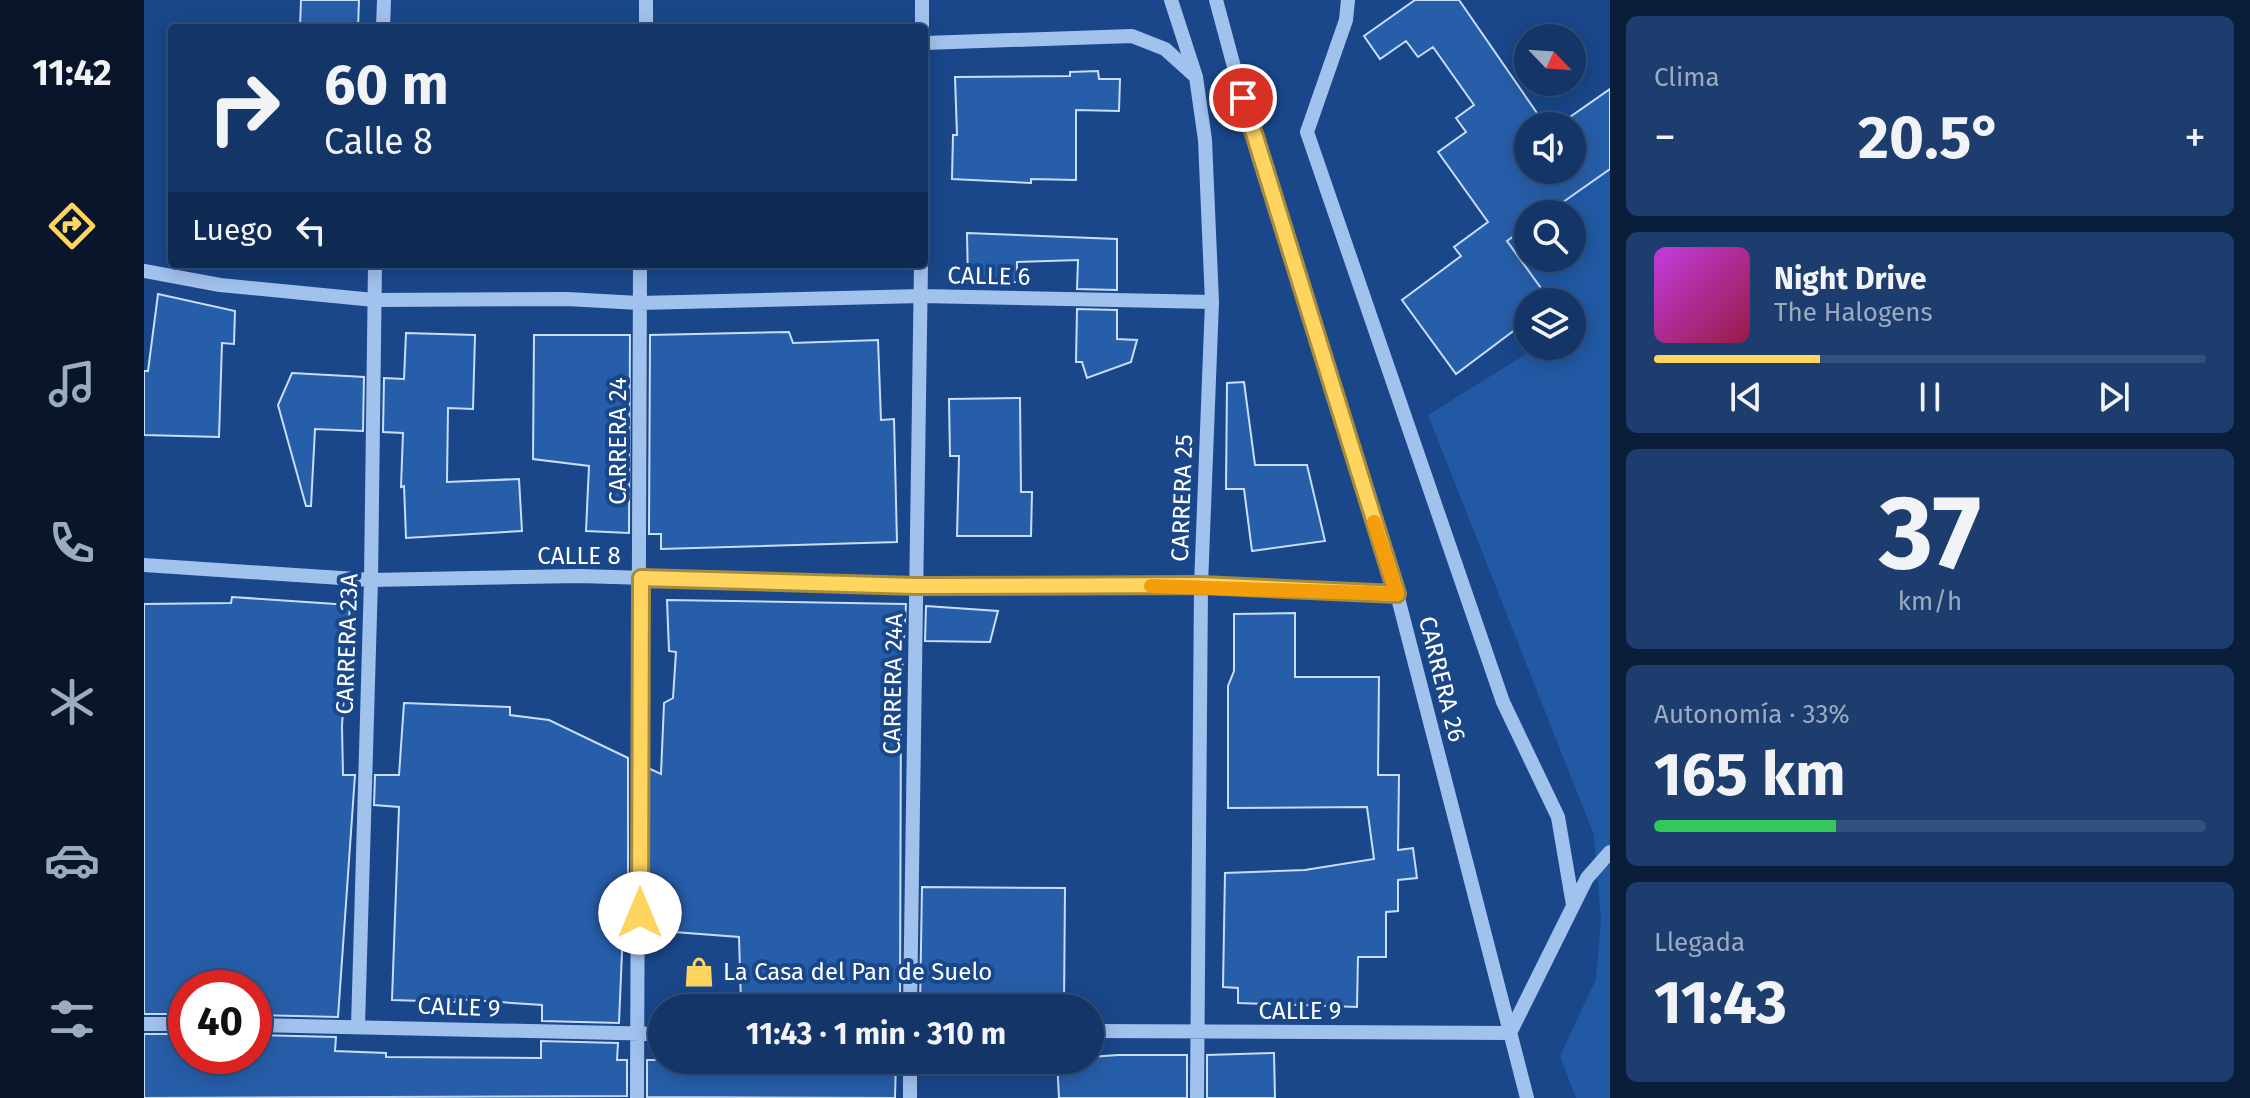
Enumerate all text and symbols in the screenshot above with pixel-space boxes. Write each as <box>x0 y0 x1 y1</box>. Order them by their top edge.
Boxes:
north arrow <box>1514 24 1586 96</box>
map controls <box>1514 24 1586 360</box>
text: 11:42 <box>32 51 112 95</box>
text: 60 m <box>324 52 449 119</box>
icon: right <box>192 56 296 160</box>
text: Clima <box>1654 62 1720 93</box>
pin <box>1209 64 1277 132</box>
icon: arrive <box>1221 76 1265 120</box>
text: 20.5° <box>1858 102 2002 174</box>
text: − <box>1654 111 1676 164</box>
text: + <box>2184 111 2206 164</box>
button: sound <box>1514 112 1586 184</box>
text: Calle 8 <box>324 120 433 164</box>
icon: directions <box>44 198 100 254</box>
button: search <box>1514 200 1586 272</box>
icon: left <box>289 208 333 252</box>
text: Luego <box>192 212 273 248</box>
street label: CALLE 6 <box>947 261 1031 291</box>
text: Night Drive <box>1774 261 1927 297</box>
button: layers <box>1514 288 1586 360</box>
text: The Halogens <box>1774 297 1933 328</box>
icon: music <box>44 356 100 412</box>
icon: previous <box>1724 375 1768 419</box>
icon: pause <box>1908 375 1952 419</box>
icon: next <box>2092 375 2136 419</box>
street label: CARRERA 24 <box>604 377 632 505</box>
street label: CARRERA 25 <box>1166 434 1198 562</box>
text: 37 <box>1879 471 1981 596</box>
icon: phone <box>44 515 100 571</box>
street label: CALLE 8 <box>537 542 621 570</box>
street label: CARRERA 23A <box>331 573 363 715</box>
text: km/h <box>1898 586 1962 617</box>
street label: CARRERA 24A <box>878 613 908 755</box>
street label: CARRERA 26 <box>1413 613 1471 745</box>
icon: climate <box>44 674 100 730</box>
text: Autonomía · 33% <box>1654 699 1850 730</box>
text: 165 km <box>1654 739 1846 811</box>
icon: car <box>44 832 100 888</box>
position arrow <box>598 871 682 955</box>
text: Llegada <box>1654 927 1745 958</box>
shop icon: La Casa del Pan de Suelo <box>682 955 716 989</box>
place label: La Casa del Pan de Suelo <box>723 958 992 986</box>
text: 11:43 <box>1654 967 1787 1039</box>
speed limit sign: 40 <box>168 970 272 1074</box>
icon: filters <box>44 991 100 1047</box>
street label: CALLE 9 <box>417 992 501 1022</box>
street label: CALLE 9 <box>1259 997 1341 1025</box>
text: 11:43 · 1 min · 310 m <box>746 1016 1006 1052</box>

